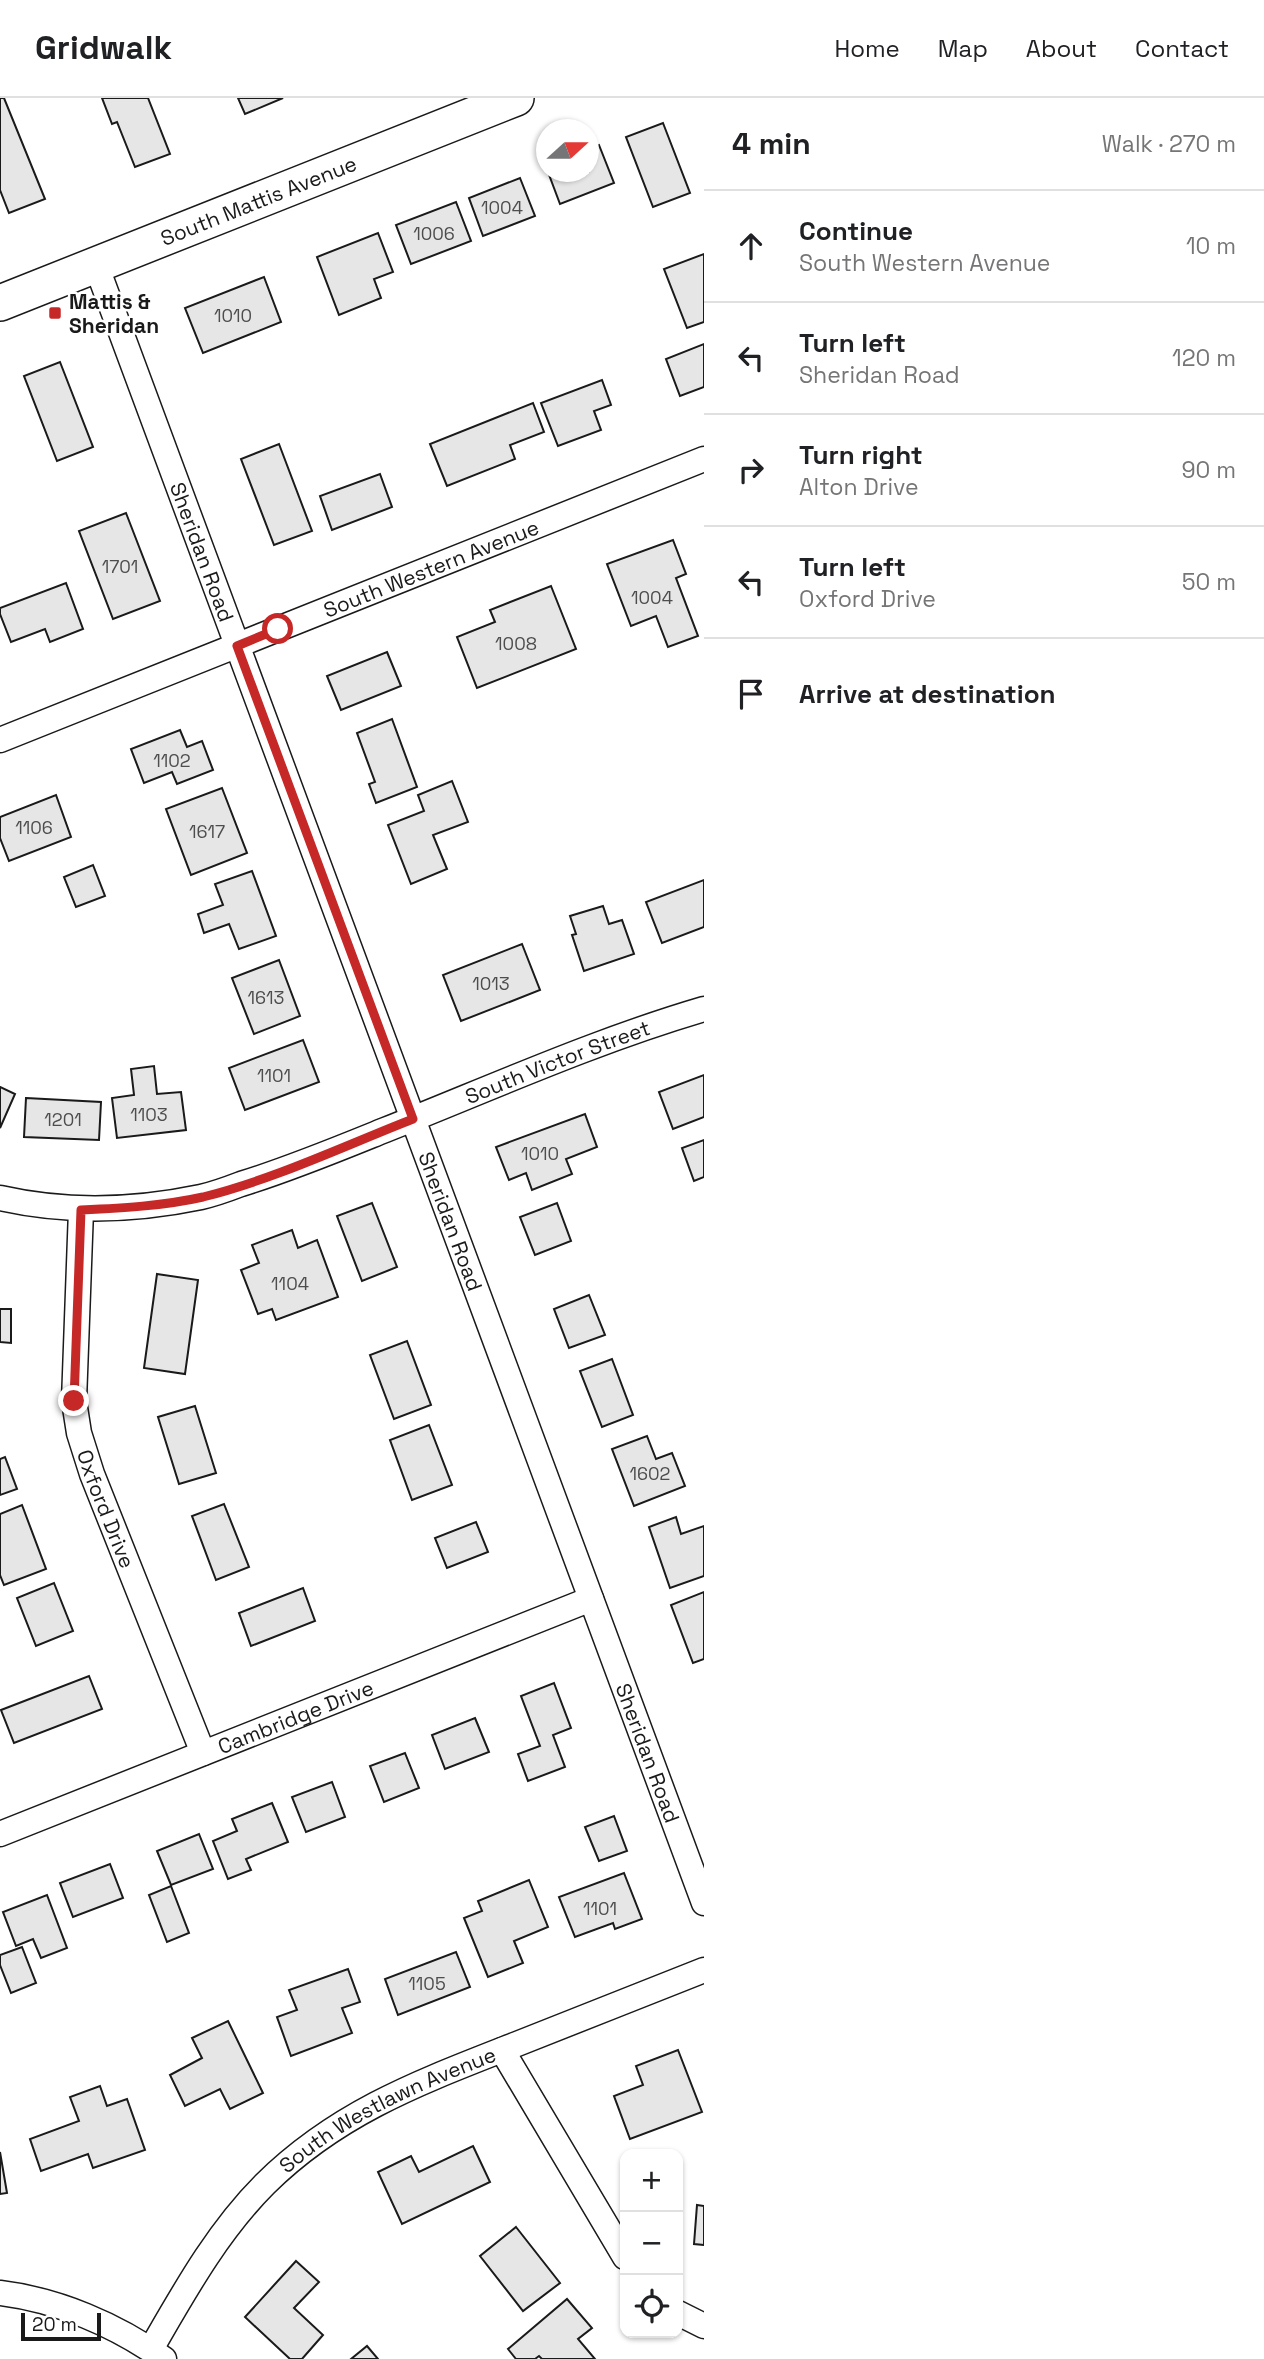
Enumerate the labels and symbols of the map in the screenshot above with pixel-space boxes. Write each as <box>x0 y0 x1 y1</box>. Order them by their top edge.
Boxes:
north arrow <box>536 119 599 182</box>
street label: South Mattis Avenue <box>156 149 360 251</box>
house number: 1004 <box>481 196 523 219</box>
house number: 1006 <box>413 222 455 245</box>
place label: Mattis & Sheridan <box>69 288 159 339</box>
house number: 1010 <box>214 304 252 327</box>
marker: Mattis & Sheridan <box>47 305 63 321</box>
street label: Sheridan Road <box>164 478 241 625</box>
street label: South Western Avenue <box>319 513 543 623</box>
house number: 1701 <box>102 555 138 578</box>
house number: 1004 <box>631 586 673 609</box>
route start <box>262 613 293 644</box>
house number: 1008 <box>495 632 537 655</box>
house number: 1102 <box>153 749 191 772</box>
house number: 1106 <box>15 816 53 839</box>
house number: 1617 <box>189 820 225 843</box>
house number: 1013 <box>472 972 510 995</box>
house number: 1613 <box>248 986 284 1009</box>
street label: South Victor Street <box>461 1014 654 1110</box>
house number: 1101 <box>257 1064 291 1087</box>
house number: 1103 <box>130 1103 168 1126</box>
house number: 1201 <box>44 1108 82 1131</box>
house number: 1010 <box>521 1142 559 1165</box>
street label: Sheridan Road <box>413 1148 489 1295</box>
house number: 1104 <box>271 1272 309 1295</box>
route end <box>58 1385 89 1416</box>
street label: Oxford Drive <box>72 1446 142 1572</box>
house number: 1602 <box>630 1462 670 1485</box>
street label: Cambridge Drive <box>214 1673 377 1760</box>
street label: Sheridan Road <box>610 1679 686 1826</box>
house number: 1101 <box>583 1897 617 1920</box>
house number: 1105 <box>408 1972 446 1995</box>
street label: South Westlawn Avenue <box>273 2040 500 2178</box>
scale bar <box>21 2310 102 2342</box>

